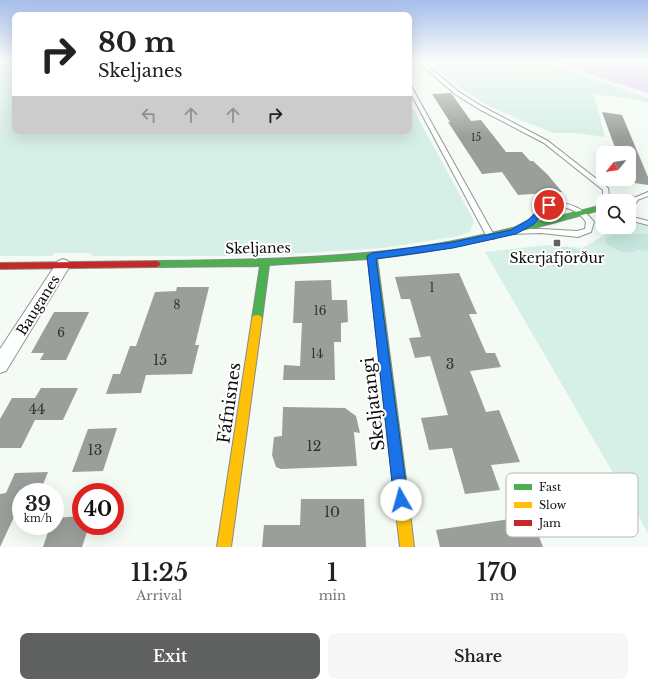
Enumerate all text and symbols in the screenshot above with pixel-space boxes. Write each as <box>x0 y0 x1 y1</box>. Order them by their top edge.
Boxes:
text: 80 m <box>98 25 175 60</box>
icon: right <box>32 28 84 80</box>
text: Skeljanes <box>98 60 183 82</box>
icon: left <box>138 104 160 126</box>
icon: ahead <box>180 104 202 126</box>
icon: ahead <box>222 104 244 126</box>
icon: right <box>264 104 286 126</box>
house number: 15 <box>471 131 481 144</box>
north arrow <box>596 146 636 186</box>
map controls <box>596 146 636 234</box>
pin <box>532 188 566 222</box>
icon: arrive <box>538 194 560 216</box>
button: search <box>596 194 636 234</box>
street label: Skeljanes <box>225 238 291 258</box>
marker: Skerjafjörður <box>552 238 562 248</box>
place label: Skerjafjörður <box>510 249 605 267</box>
street label: Bauganes <box>12 271 64 339</box>
house number: 1 <box>429 280 435 295</box>
house number: 8 <box>173 297 181 312</box>
house number: 16 <box>313 303 327 318</box>
house number: 6 <box>57 325 65 340</box>
house number: 14 <box>311 346 323 361</box>
house number: 15 <box>153 351 167 369</box>
house number: 3 <box>446 355 454 373</box>
street label: Skeljatangi <box>357 356 390 452</box>
street label: Fáfnisnes <box>213 361 246 445</box>
house number: 44 <box>29 400 45 418</box>
house number: 12 <box>307 437 321 455</box>
house number: 13 <box>88 441 102 459</box>
legend <box>506 473 638 537</box>
position arrow <box>380 479 422 521</box>
text: Fast <box>539 480 562 494</box>
speed limit sign: 40 <box>72 483 124 535</box>
text: 39 <box>25 492 51 516</box>
text: Slow <box>539 498 567 512</box>
house number: 10 <box>324 503 340 521</box>
text: km/h <box>24 512 52 525</box>
text: Jam <box>537 516 561 530</box>
text: 11:25 <box>131 558 188 587</box>
text: 1 <box>327 558 338 587</box>
text: 170 <box>477 558 517 587</box>
text: Arrival <box>136 587 182 604</box>
text: min <box>319 587 346 604</box>
text: m <box>490 587 504 604</box>
button: Exit <box>20 633 320 679</box>
button: Share <box>328 633 628 679</box>

